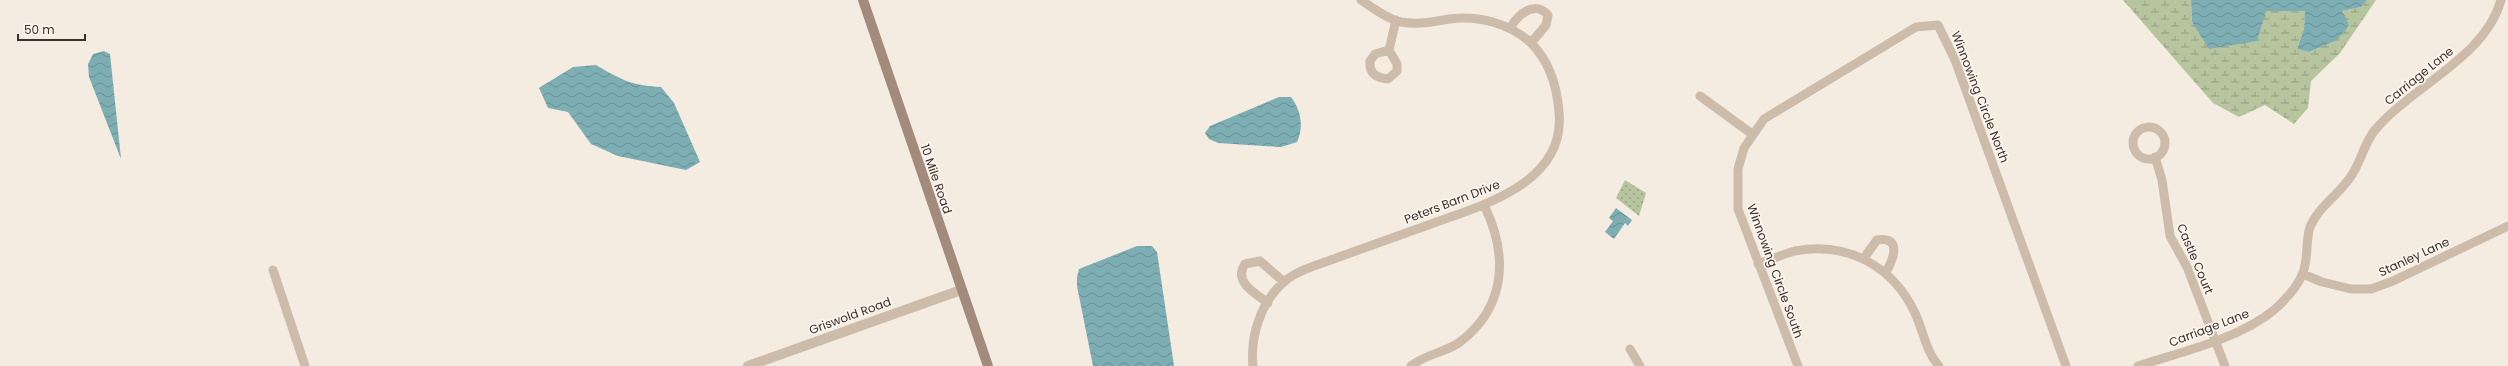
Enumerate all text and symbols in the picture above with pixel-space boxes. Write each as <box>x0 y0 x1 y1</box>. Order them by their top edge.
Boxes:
scale bar <box>18 16 85 42</box>
text: 50 m <box>24 21 55 38</box>
street label: Winnowing Circle North <box>1947 29 2013 165</box>
street label: Carriage Lane <box>2380 42 2457 109</box>
street label: 10 Mile Road <box>917 142 956 216</box>
street label: Peters Barn Drive <box>1402 175 1502 228</box>
street label: Winnowing Circle South <box>1743 201 1808 340</box>
street label: Castle Court <box>2173 221 2218 297</box>
street label: Stanley Lane <box>2376 233 2452 280</box>
street label: Griswold Road <box>807 293 893 338</box>
street label: Carriage Lane <box>2166 304 2251 351</box>

